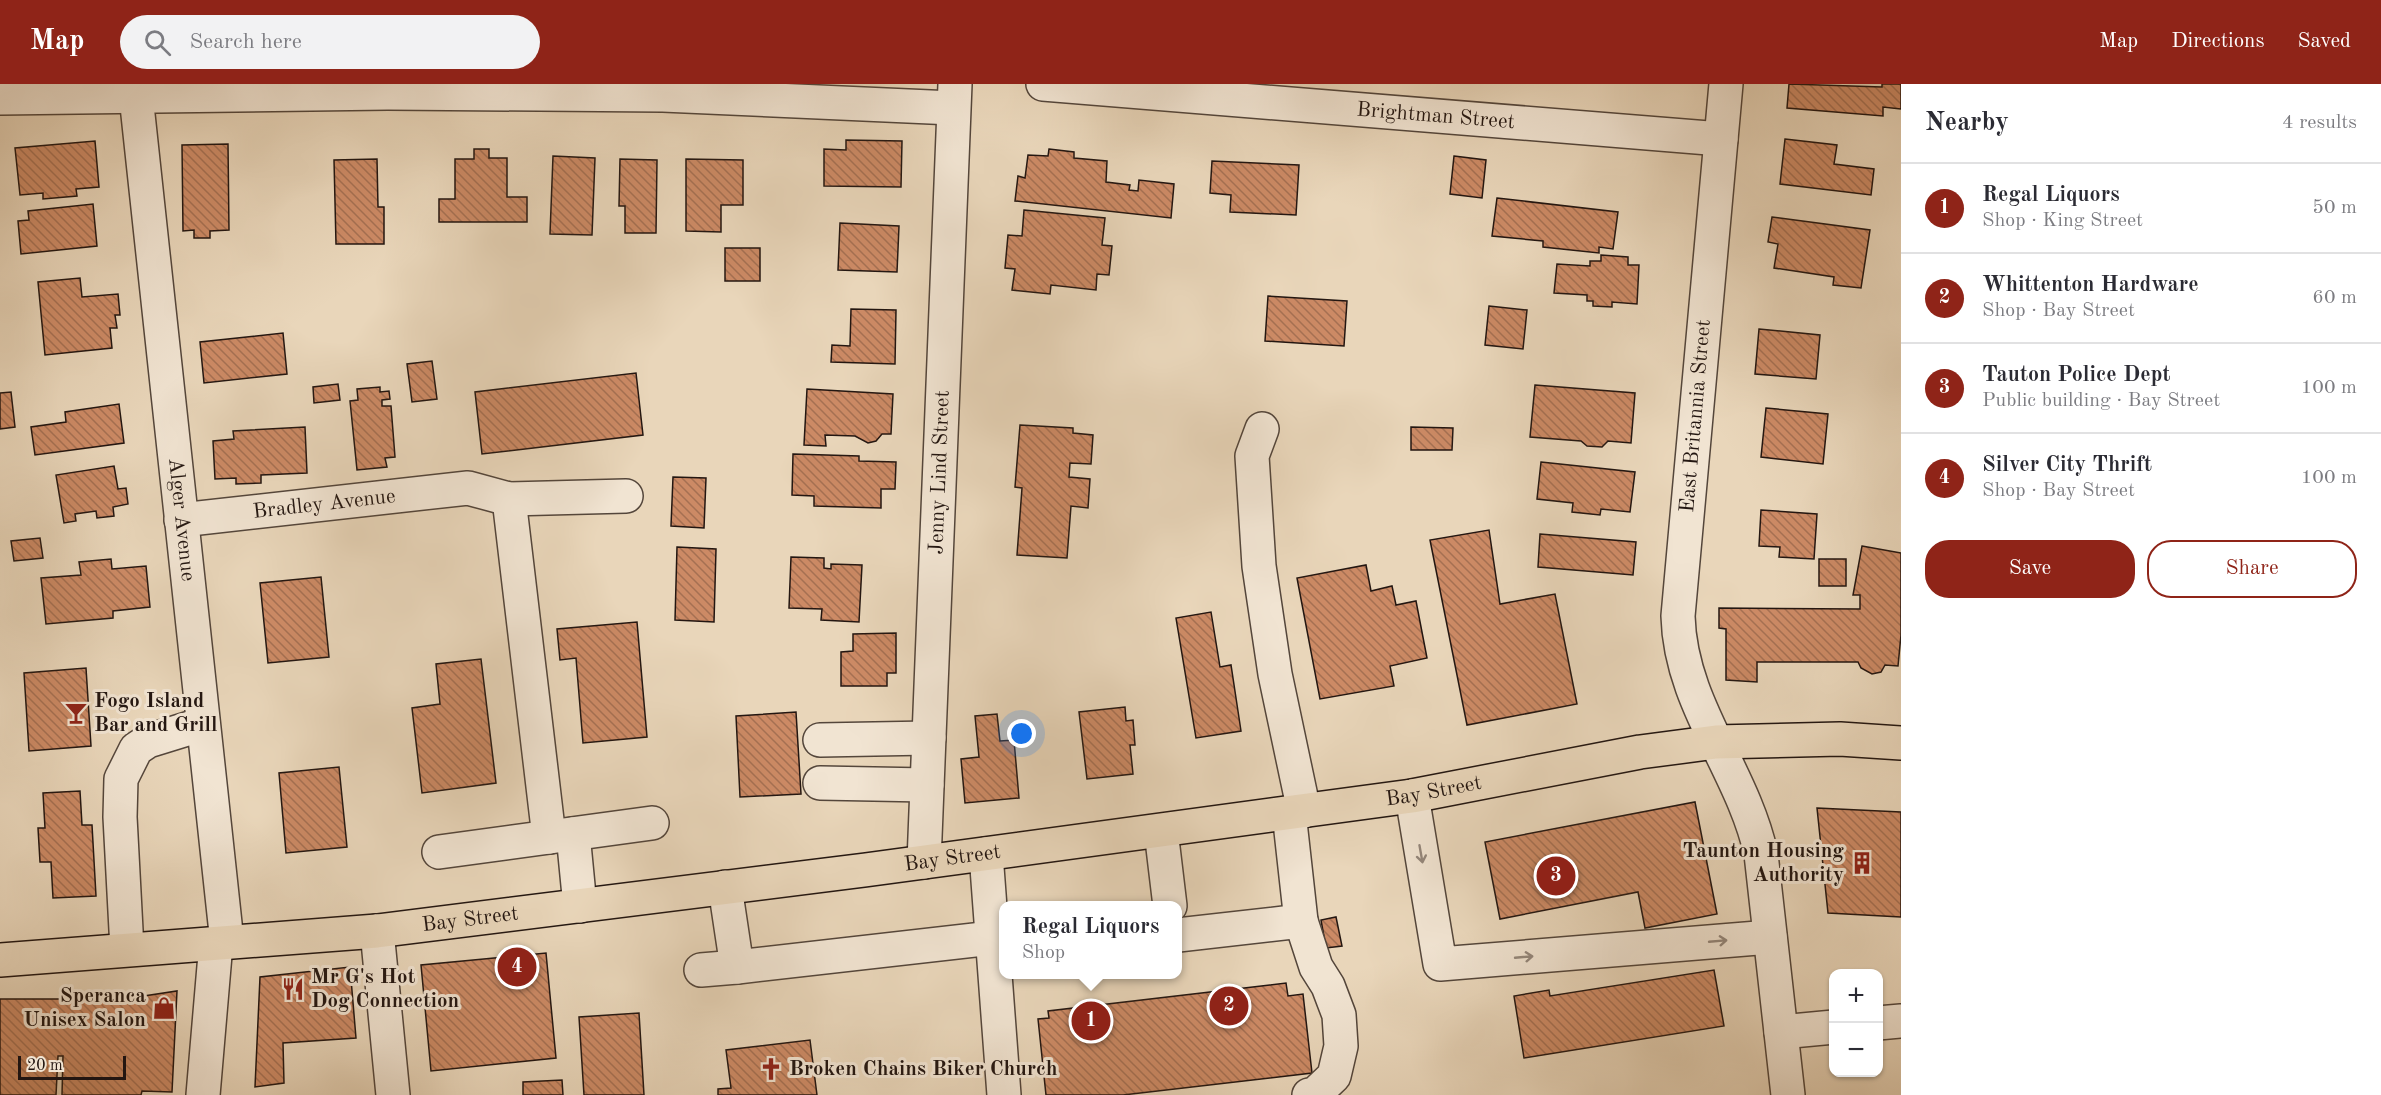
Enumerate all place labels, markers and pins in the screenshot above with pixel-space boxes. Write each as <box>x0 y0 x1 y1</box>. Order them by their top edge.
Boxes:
place label: Fogo Island Bar and Grill <box>94 691 217 736</box>
bar icon: Fogo Island Bar and Grill <box>63 700 89 726</box>
place label: Taunton Housing Authority <box>1682 841 1844 886</box>
building icon: Taunton Housing Authority <box>1849 850 1875 876</box>
pin: 3 <box>1536 854 1576 898</box>
pin: 4 <box>498 944 536 990</box>
place label: Mr G's Hot Dog Connection <box>311 967 459 1012</box>
restaurant icon: Mr G's Hot Dog Connection <box>280 976 306 1002</box>
pin: 2 <box>1210 984 1248 1028</box>
place label: Speranca Unisex Salon <box>23 986 146 1031</box>
shop icon: Speranca Unisex Salon <box>151 995 177 1021</box>
pin: 1 <box>1072 998 1110 1044</box>
church icon: Broken Chains Biker Church <box>758 1056 784 1082</box>
place label: Broken Chains Biker Church <box>789 1059 1058 1080</box>

